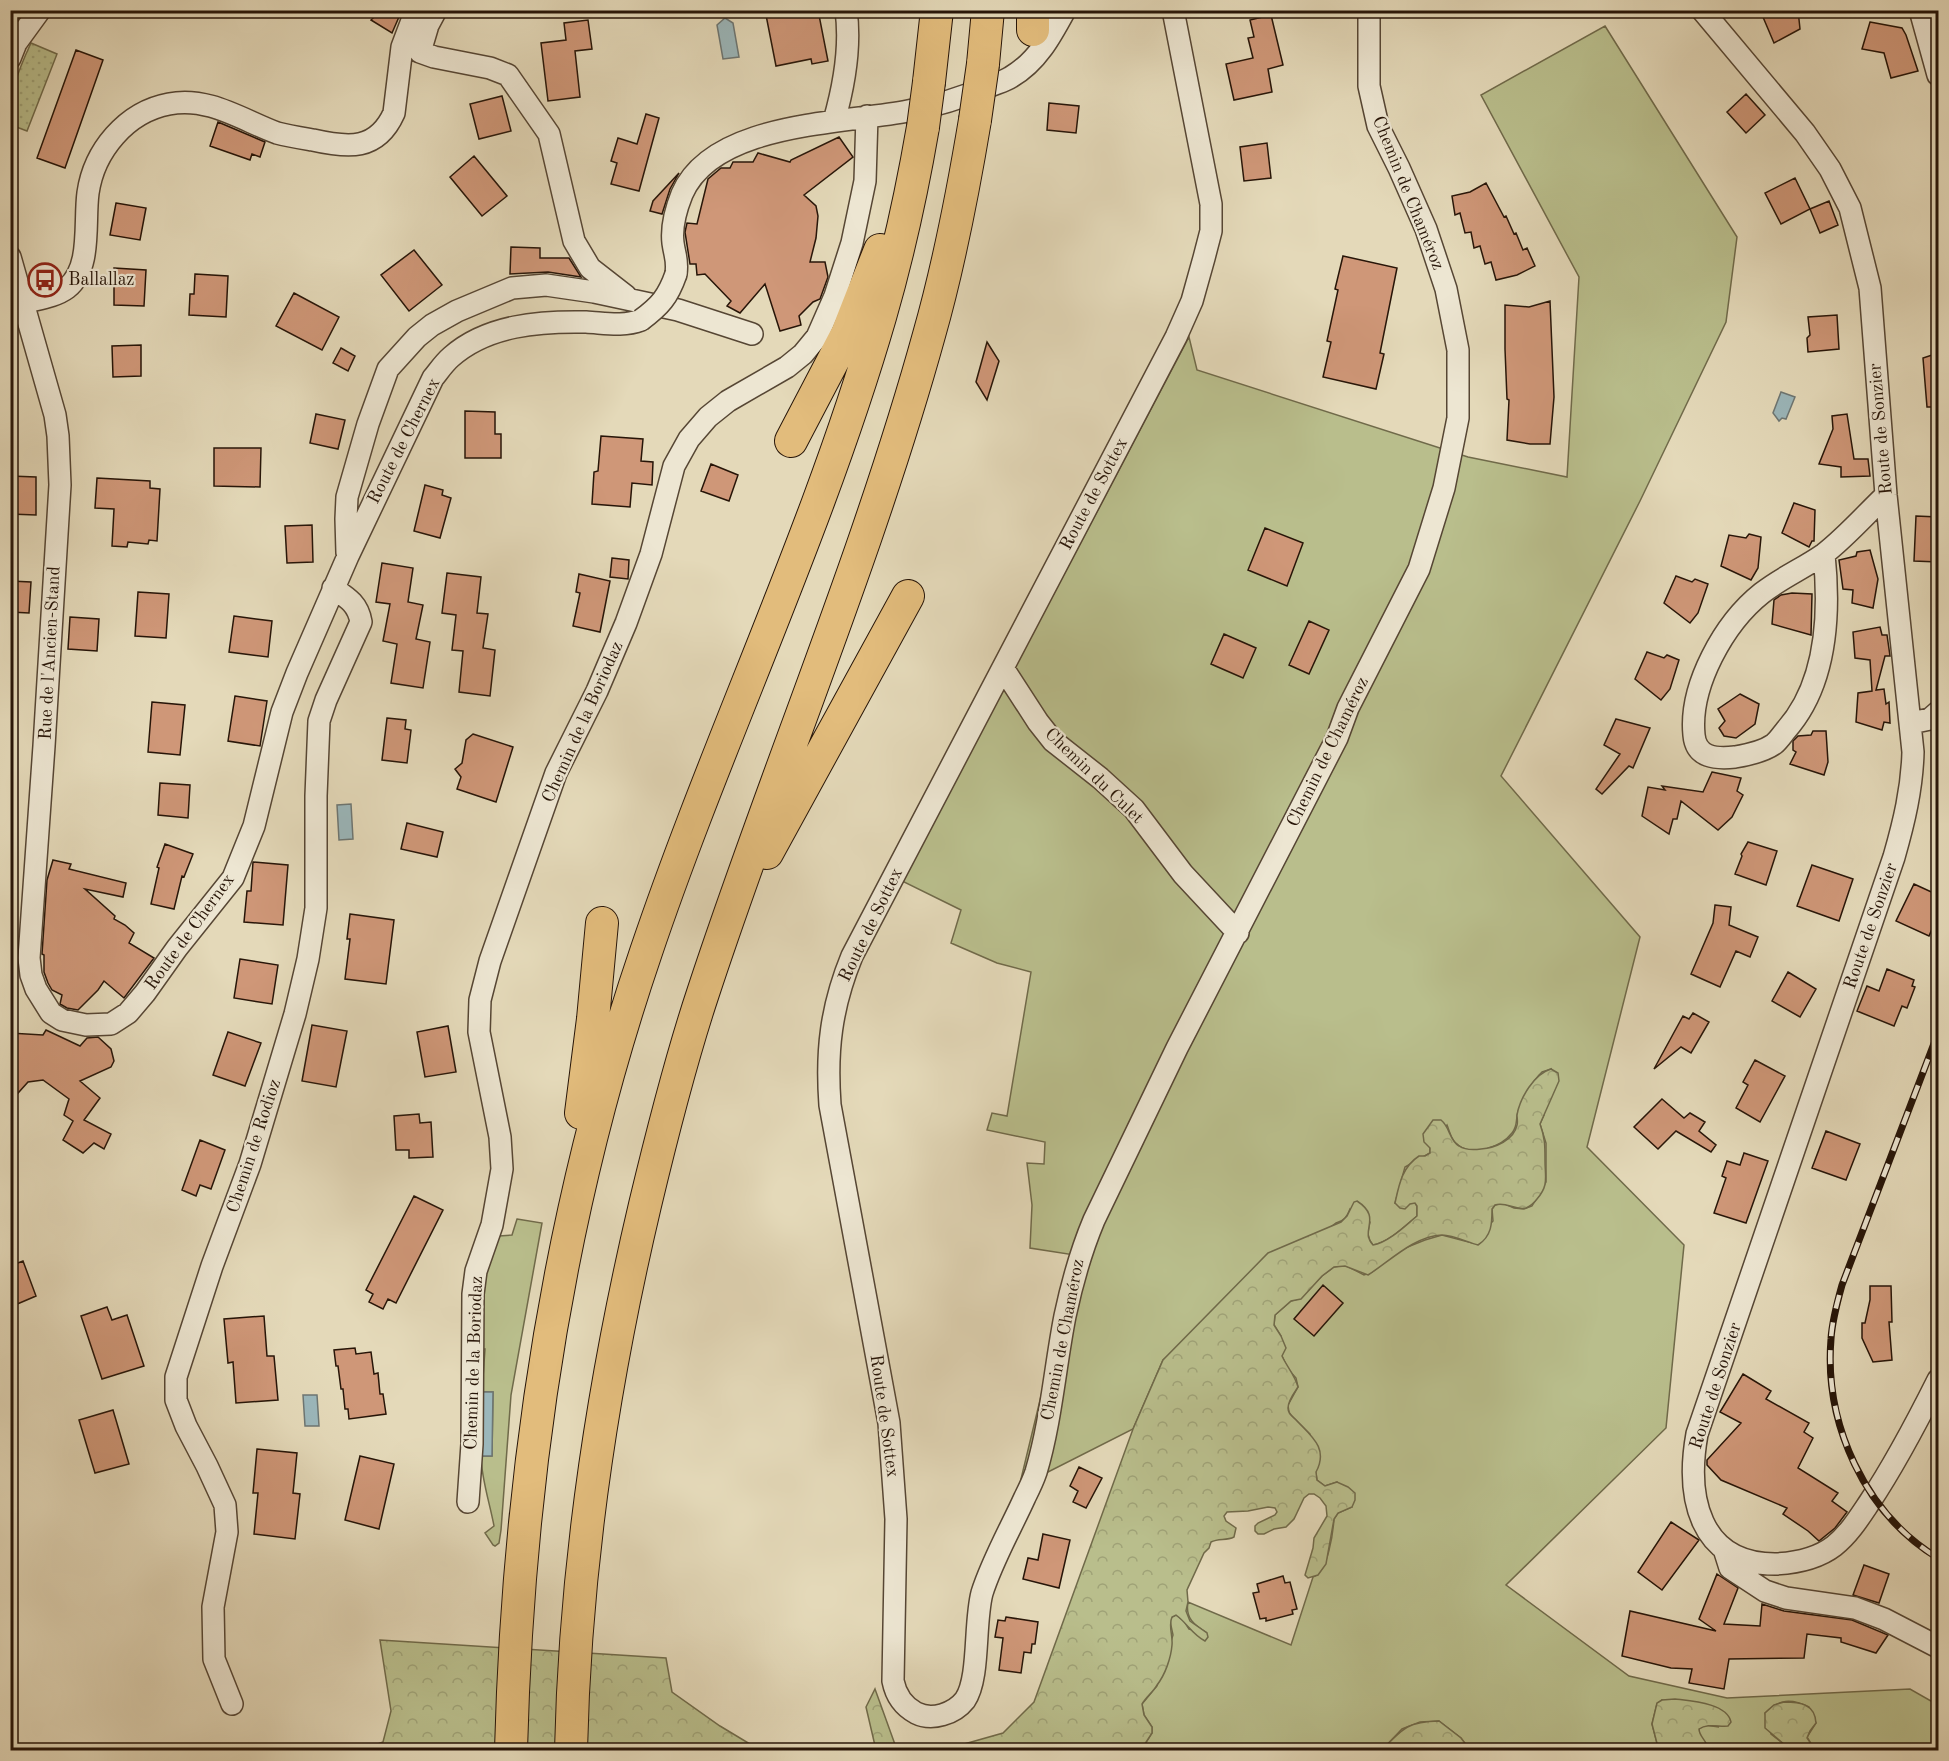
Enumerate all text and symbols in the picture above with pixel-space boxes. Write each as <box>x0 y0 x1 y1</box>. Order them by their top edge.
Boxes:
street label: Chemin de Chaméroz <box>1369 113 1447 273</box>
bus stop icon: Ballallaz <box>27 262 63 298</box>
place label: Ballallaz <box>68 271 134 289</box>
street label: Route de Sonzier <box>1866 362 1896 496</box>
street label: Route de Chernex <box>365 375 443 507</box>
street label: Route de Sottex <box>1057 435 1131 553</box>
street label: Rue de l'Ancien-Stand <box>36 566 64 740</box>
street label: Chemin de la Boriodaz <box>539 639 627 805</box>
street label: Chemin de Chaméroz <box>1284 674 1372 830</box>
street label: Chemin du Culet <box>1041 725 1147 827</box>
street label: Route de Sonzier <box>1841 860 1901 991</box>
street label: Route de Sottex <box>836 865 906 985</box>
street label: Route de Chernex <box>142 871 238 993</box>
street label: Chemin de Rodioz <box>224 1077 284 1215</box>
street label: Chemin de Chaméroz <box>1038 1258 1088 1422</box>
street label: Chemin de la Boriodaz <box>462 1276 486 1450</box>
street label: Route de Sonzier <box>1687 1320 1745 1452</box>
street label: Route de Sottex <box>866 1353 902 1479</box>

